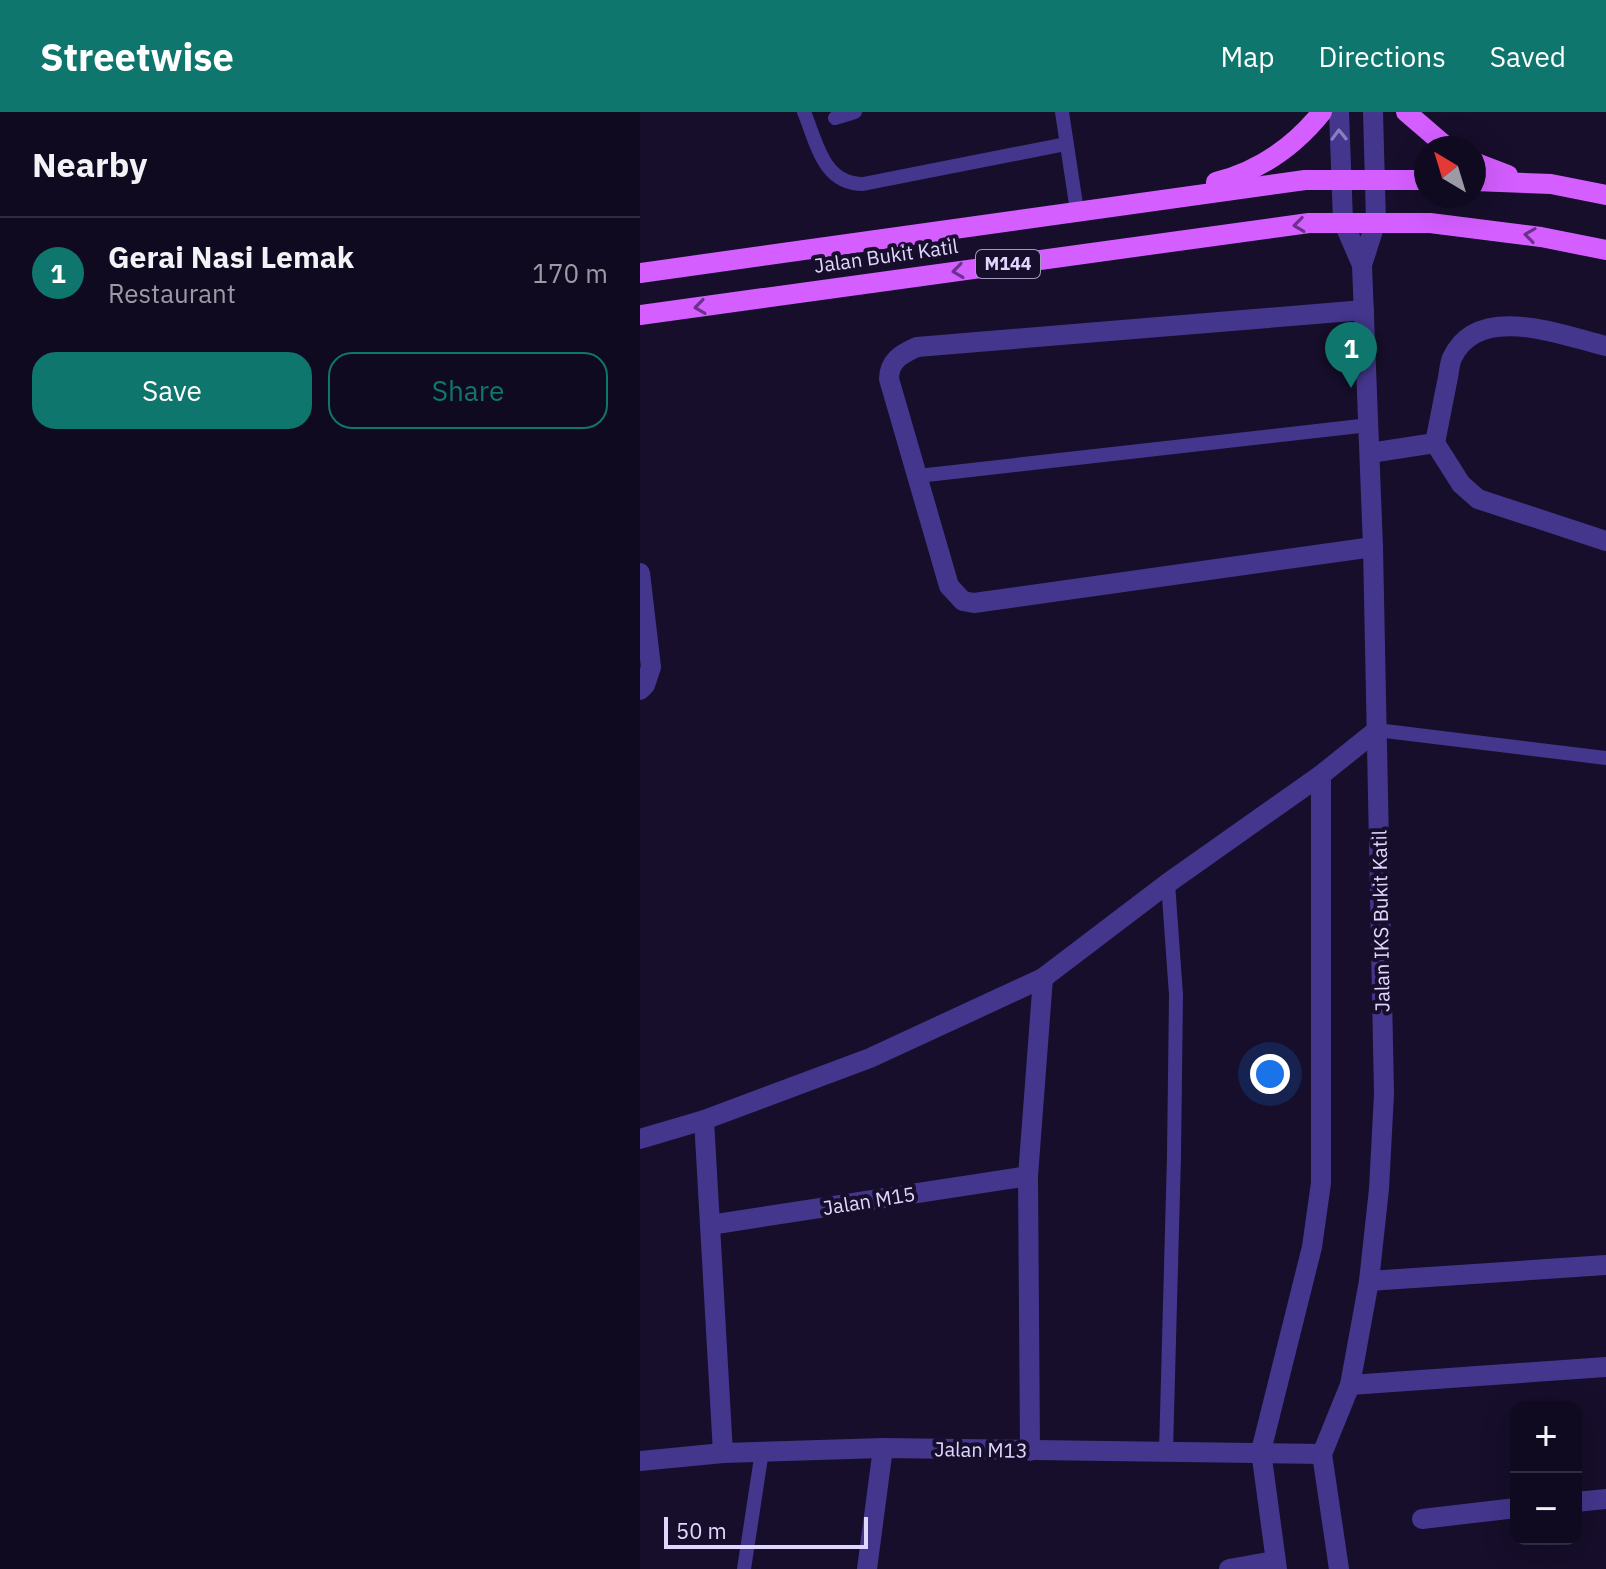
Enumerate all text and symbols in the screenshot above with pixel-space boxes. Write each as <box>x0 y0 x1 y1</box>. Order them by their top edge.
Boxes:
text: Streetwise <box>40 32 234 81</box>
text: Map <box>1220 38 1274 75</box>
text: Directions <box>1318 38 1446 75</box>
text: Saved <box>1490 38 1566 75</box>
one-way arrow <box>1330 128 1348 141</box>
north arrow <box>1414 136 1486 208</box>
text: Nearby <box>32 142 147 186</box>
one-way arrow <box>1292 216 1305 233</box>
one-way arrow <box>1523 227 1536 244</box>
street label: Jalan Bukit Katil <box>812 232 960 279</box>
text: Gerai Nasi Lemak <box>108 237 354 276</box>
road number: M144 <box>976 250 1040 278</box>
text: 1 <box>50 256 66 290</box>
text: 170 m <box>532 256 608 290</box>
one-way arrow <box>951 262 964 279</box>
text: Restaurant <box>108 276 236 310</box>
one-way arrow <box>693 298 707 315</box>
pin: 1 <box>1325 322 1377 388</box>
button: Save <box>32 352 312 429</box>
button: Share <box>328 352 608 429</box>
street label: Jalan IKS Bukit Katil <box>1365 830 1396 1012</box>
your location <box>1250 1054 1290 1094</box>
street label: Jalan M15 <box>821 1180 917 1221</box>
map controls <box>1510 1401 1582 1545</box>
button: + <box>1510 1401 1582 1473</box>
street label: Jalan M13 <box>934 1435 1028 1464</box>
button: − <box>1510 1473 1582 1545</box>
scale bar <box>664 1513 868 1549</box>
text: 50 m <box>676 1516 727 1545</box>

